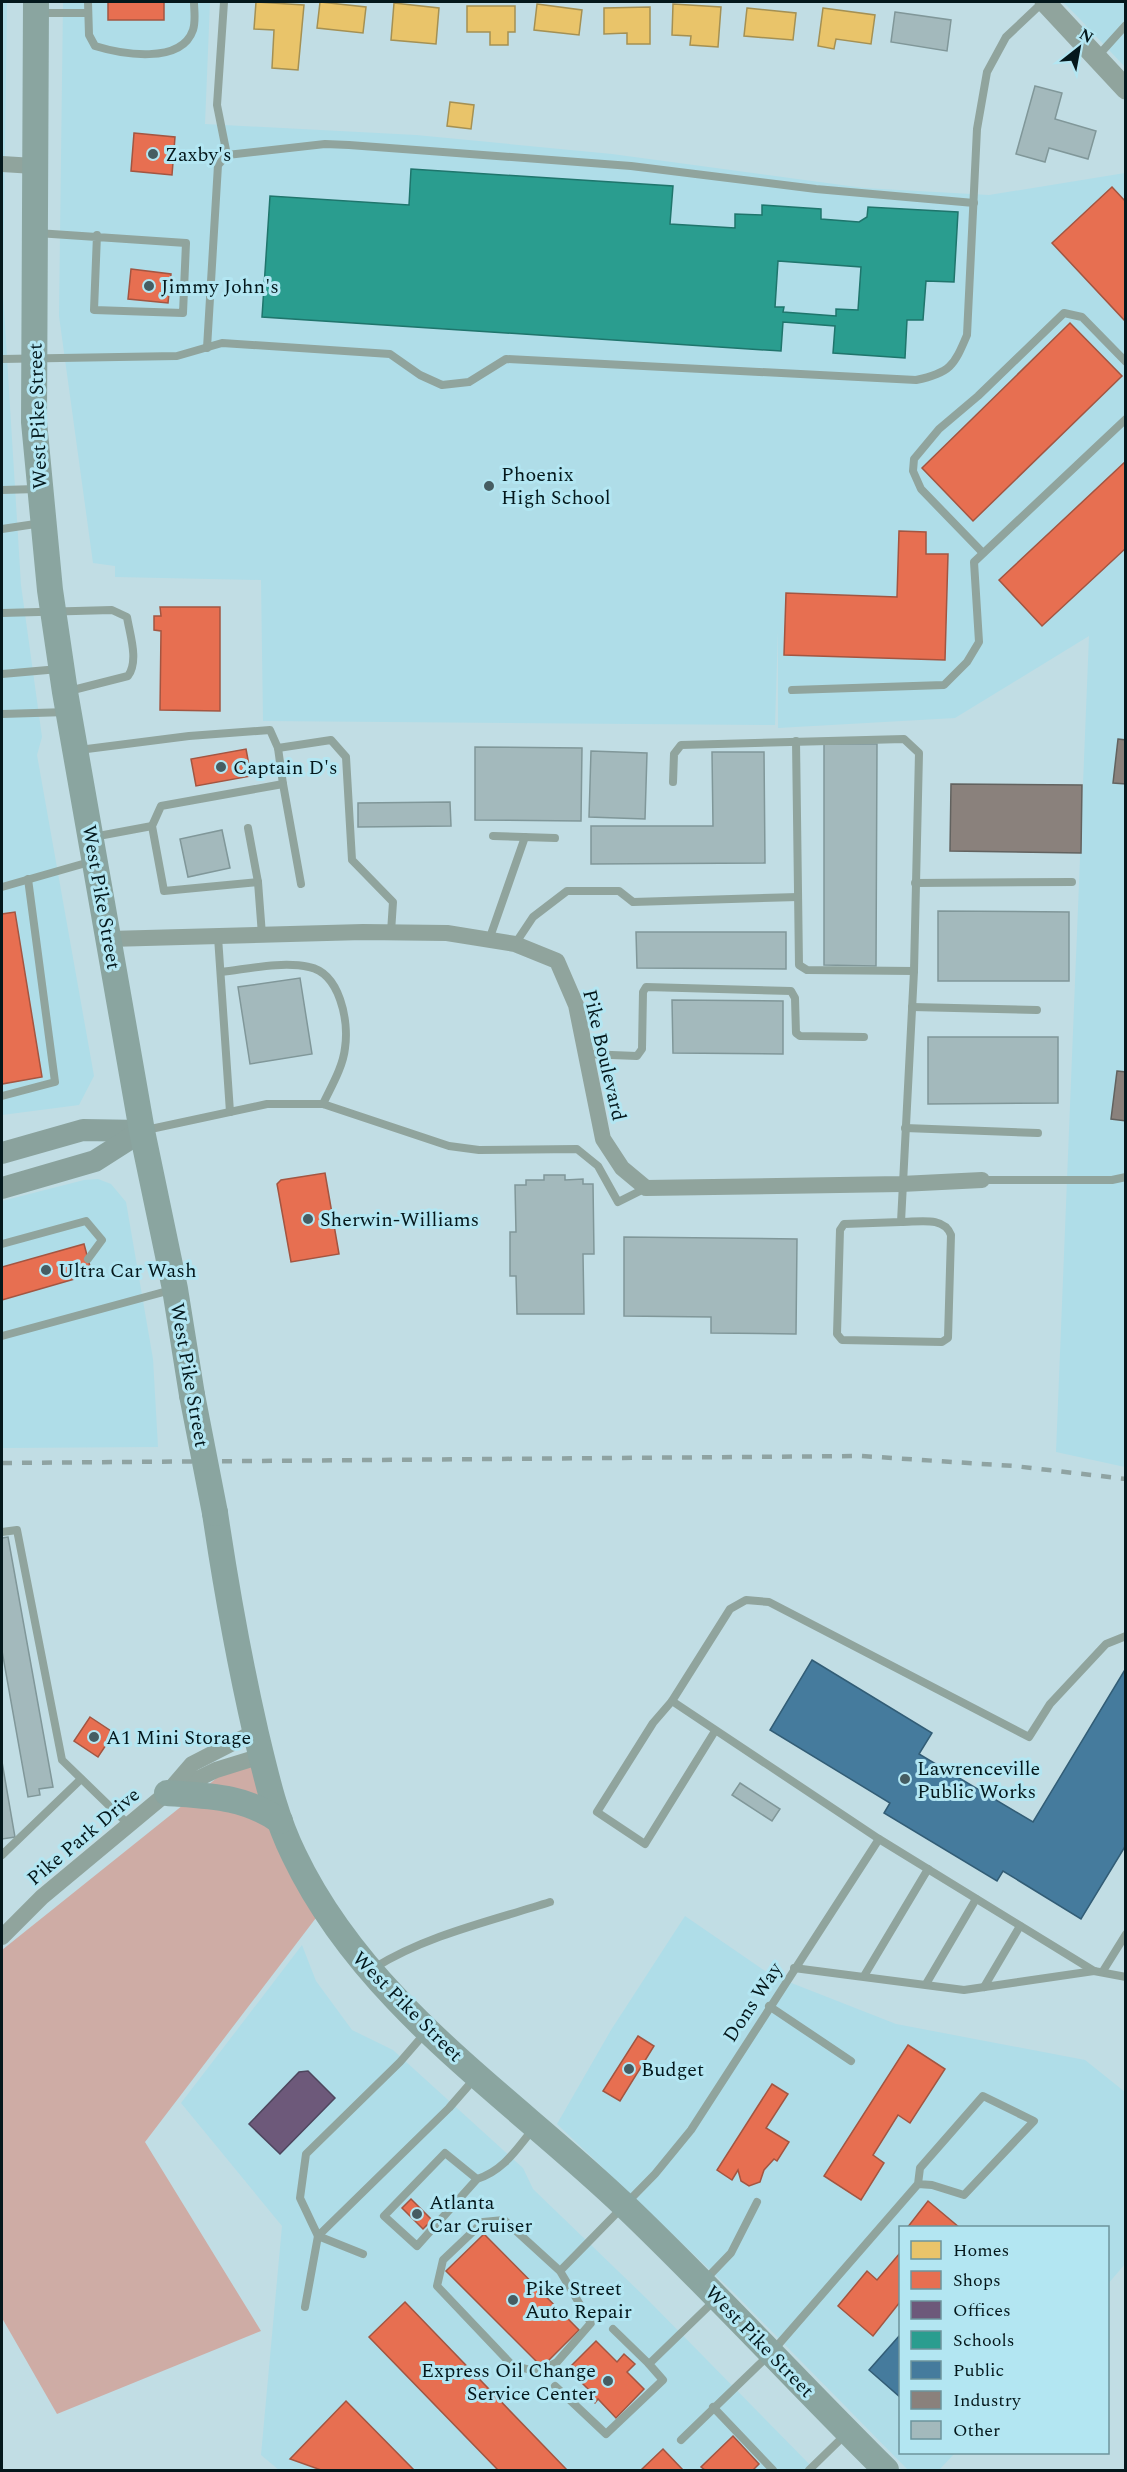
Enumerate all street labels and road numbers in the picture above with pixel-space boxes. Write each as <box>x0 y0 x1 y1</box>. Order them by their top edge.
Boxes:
street label: West Pike Street <box>20 342 56 490</box>
street label: West Pike Street <box>74 822 128 972</box>
street label: Pike Boulevard <box>574 987 634 1124</box>
street label: West Pike Street <box>162 1300 216 1450</box>
street label: Pike Park Drive <box>20 1780 147 1893</box>
street label: West Pike Street <box>345 1944 470 2069</box>
street label: Dons Way <box>716 1955 791 2048</box>
street label: West Pike Street <box>698 2279 821 2405</box>

